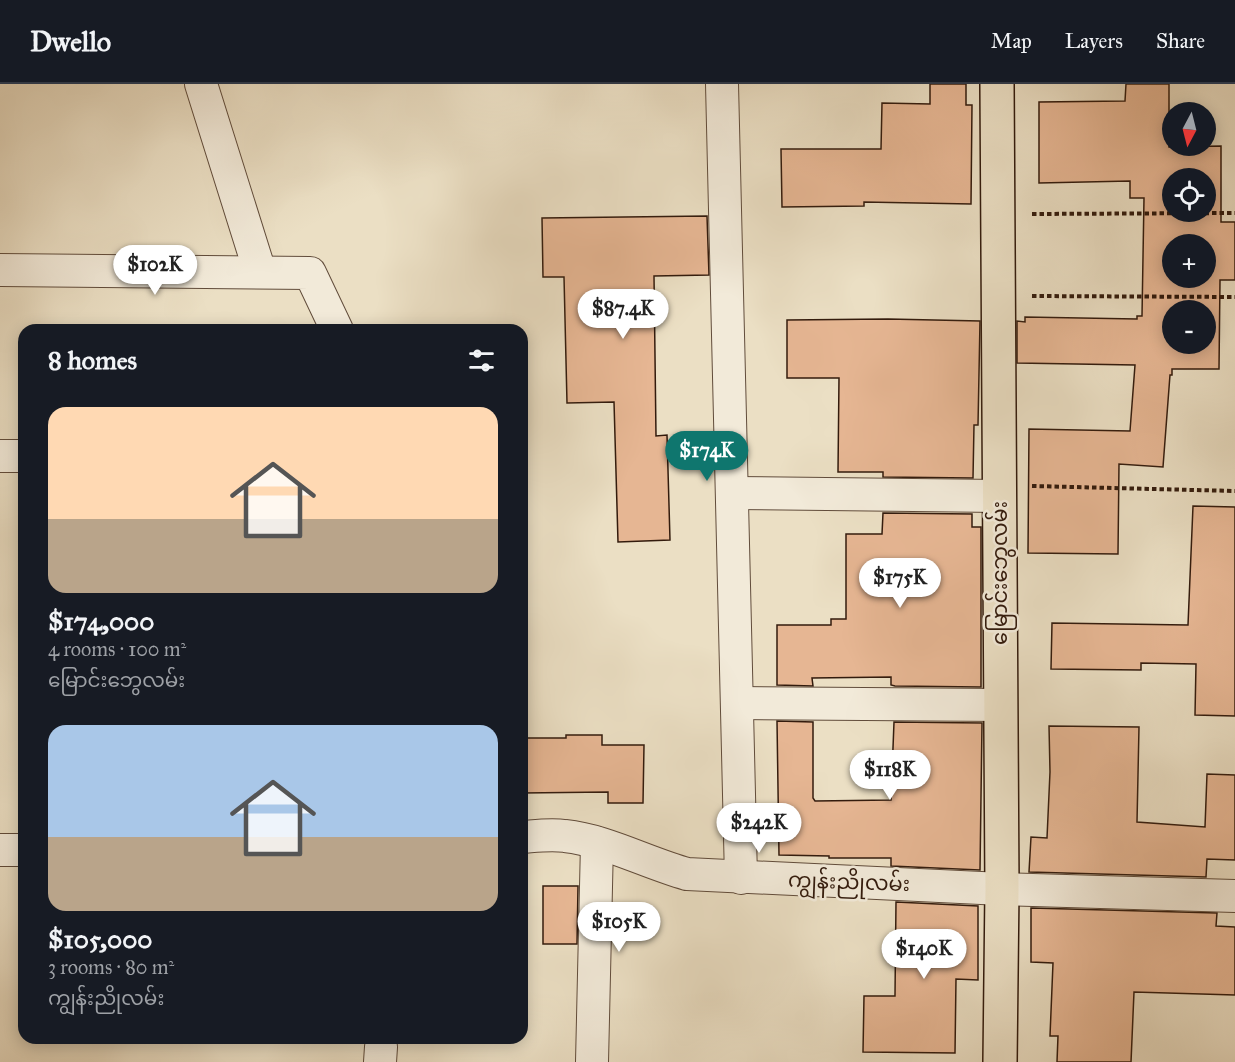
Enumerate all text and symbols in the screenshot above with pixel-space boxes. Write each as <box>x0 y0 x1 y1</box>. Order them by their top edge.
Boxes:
text: Dwello <box>30 24 111 59</box>
text: Map <box>991 28 1032 54</box>
text: Layers <box>1065 28 1123 54</box>
text: Share <box>1156 28 1205 54</box>
north arrow <box>1162 102 1216 156</box>
map controls <box>1162 102 1216 354</box>
button: locate <box>1162 168 1216 222</box>
button: + <box>1162 234 1216 288</box>
pin: $102K <box>113 245 197 296</box>
text: $102K <box>127 252 183 276</box>
pin: $87.4K <box>574 289 672 340</box>
text: $87.4K <box>592 296 654 320</box>
button: − <box>1162 300 1216 354</box>
text: 8 homes <box>48 344 137 376</box>
icon: filters <box>465 344 498 377</box>
pin: $174K <box>665 431 749 482</box>
text: $174K <box>679 438 735 462</box>
icon: home <box>219 446 327 554</box>
street label: မြောင်းဘွေလမ်း <box>984 501 1017 645</box>
pin: $175K <box>858 558 942 609</box>
text: $175K <box>873 565 927 589</box>
text: $174,000 <box>48 605 154 637</box>
text: 4 rooms · 100 m² <box>48 637 186 661</box>
text: မြောင်းဘွေလမ်း <box>48 668 185 692</box>
pin: $118K <box>848 750 932 801</box>
text: $118K <box>864 757 916 781</box>
icon: home <box>219 764 327 872</box>
pin: $242K <box>717 803 801 854</box>
text: $242K <box>730 810 788 834</box>
street label: ကျွန်းညိုလမ်း <box>787 864 911 903</box>
pin: $105K <box>577 902 661 953</box>
text: $105K <box>592 909 646 933</box>
text: $105,000 <box>48 923 152 955</box>
pin: $140K <box>882 929 966 980</box>
text: $140K <box>896 936 952 960</box>
text: 3 rooms · 80 m² <box>48 955 174 979</box>
text: ကျွန်းညိုလမ်း <box>48 986 164 1010</box>

